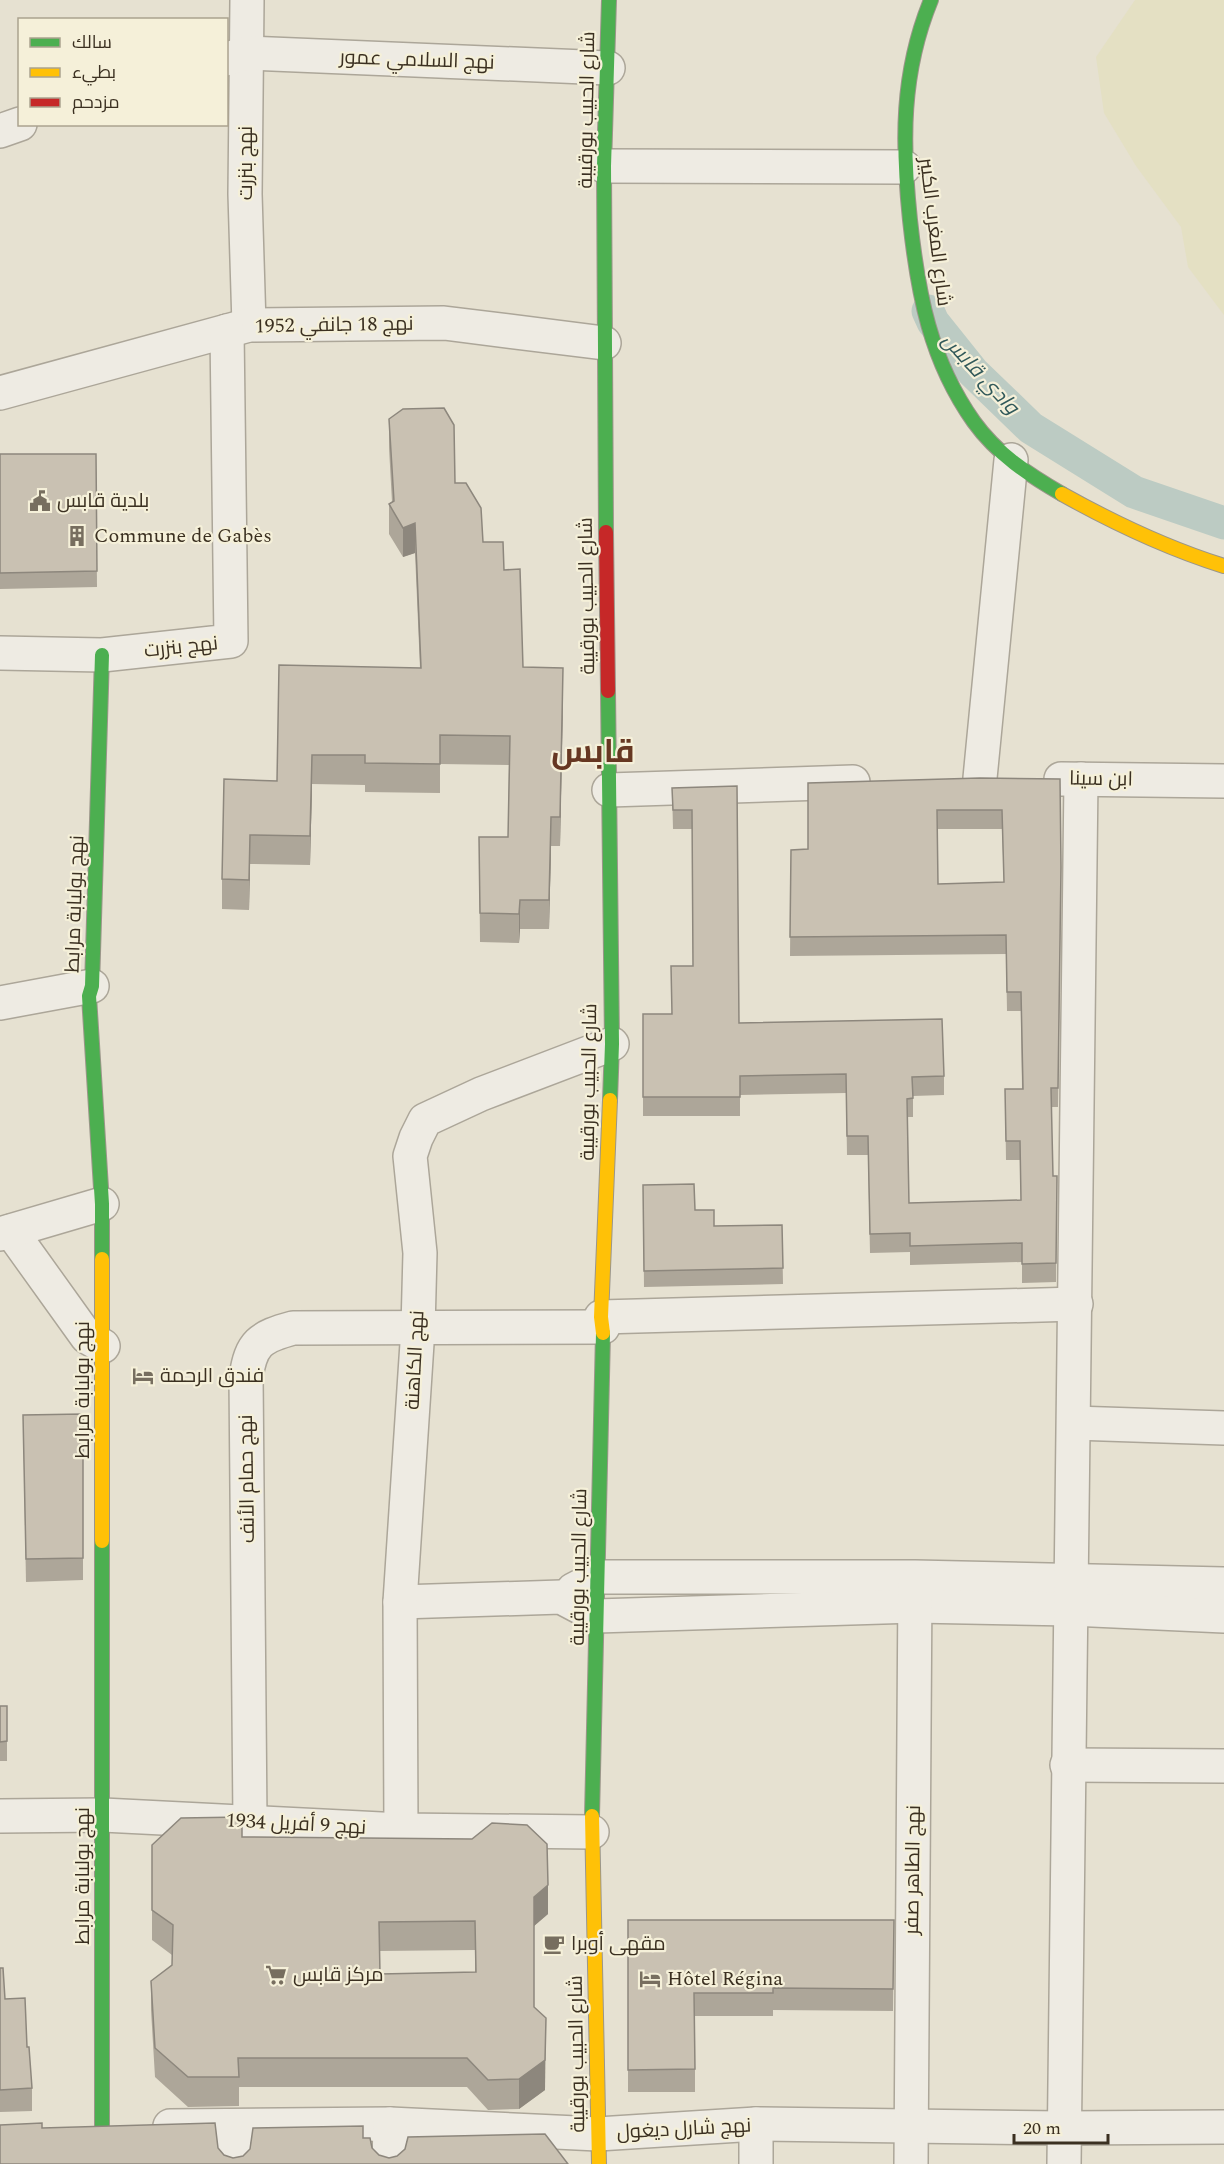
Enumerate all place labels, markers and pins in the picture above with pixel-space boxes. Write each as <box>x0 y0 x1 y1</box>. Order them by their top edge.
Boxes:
place label: بلدية قابس <box>57 486 149 516</box>
public building icon: بلدية قابس <box>28 489 52 513</box>
place label: Commune de Gabès <box>94 521 272 551</box>
building icon: Commune de Gabès <box>65 524 89 548</box>
place label: فندق الرحمة <box>160 1361 264 1391</box>
hotel icon: فندق الرحمة <box>131 1364 155 1388</box>
place label: مقهى أوبرا <box>571 1929 666 1959</box>
cafe icon: مقهى أوبرا <box>542 1932 566 1956</box>
place label: مركز قابس <box>293 1960 384 1990</box>
supermarket icon: مركز قابس <box>264 1963 288 1987</box>
place label: Hôtel Régina <box>667 1964 783 1994</box>
hotel icon: Hôtel Régina <box>638 1967 662 1991</box>

